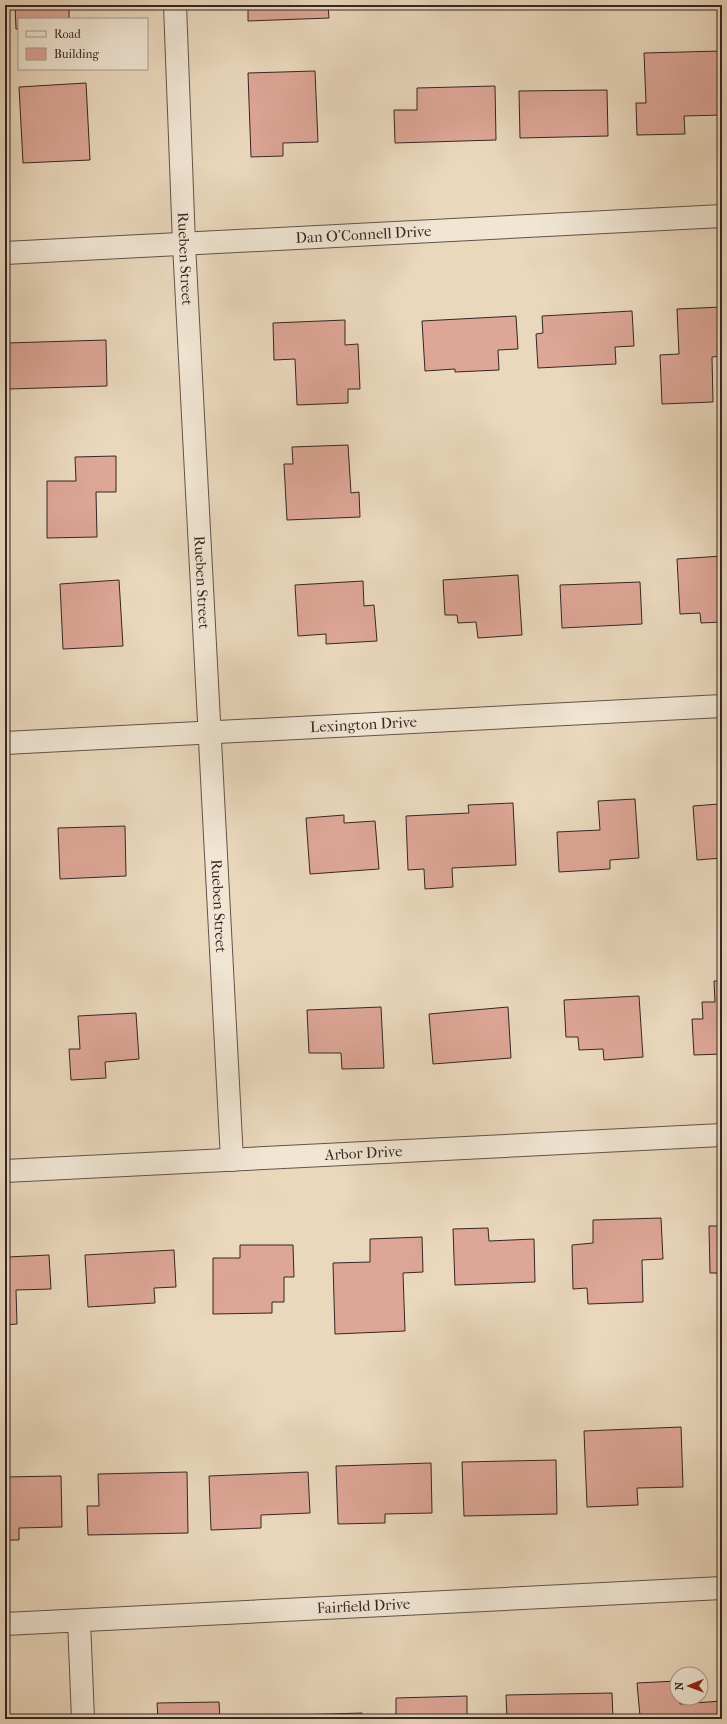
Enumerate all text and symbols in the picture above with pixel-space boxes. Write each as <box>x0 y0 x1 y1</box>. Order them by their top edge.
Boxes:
legend <box>18 18 148 70</box>
text: Road <box>54 27 81 41</box>
text: Building <box>54 47 99 61</box>
street label: Rueben Street <box>174 212 196 307</box>
street label: Dan O'Connell Drive <box>295 222 432 247</box>
street label: Rueben Street <box>190 535 213 630</box>
street label: Lexington Drive <box>310 713 418 736</box>
street label: Rueben Street <box>207 859 230 954</box>
street label: Arbor Drive <box>323 1142 403 1164</box>
street label: Fairfield Drive <box>316 1595 411 1617</box>
north arrow <box>669 1666 709 1706</box>
text: N <box>673 1681 686 1690</box>

